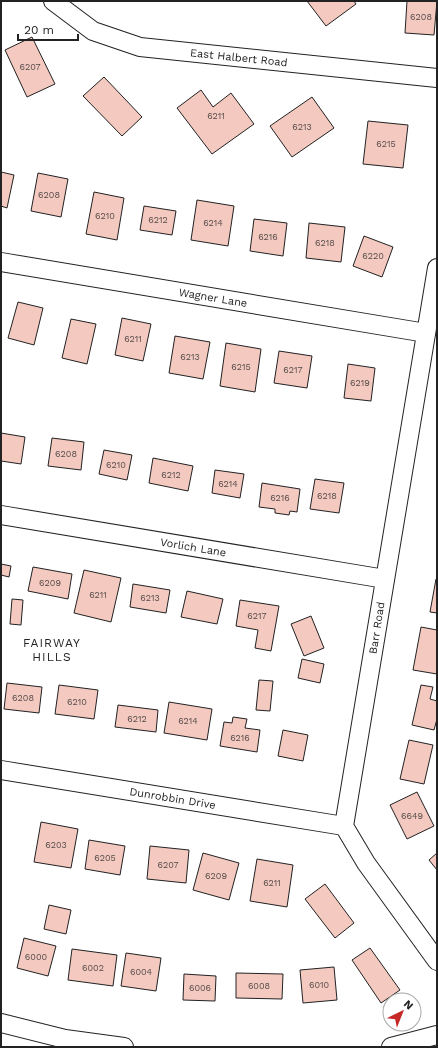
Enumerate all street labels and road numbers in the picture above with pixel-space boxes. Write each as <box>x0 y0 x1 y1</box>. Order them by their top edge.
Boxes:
street label: East Halbert Road <box>190 46 288 69</box>
street label: Wagner Lane <box>178 285 248 310</box>
street label: Vorlich Lane <box>159 535 227 559</box>
street label: Barr Road <box>366 601 388 655</box>
street label: Dunrobbin Drive <box>129 785 217 811</box>

